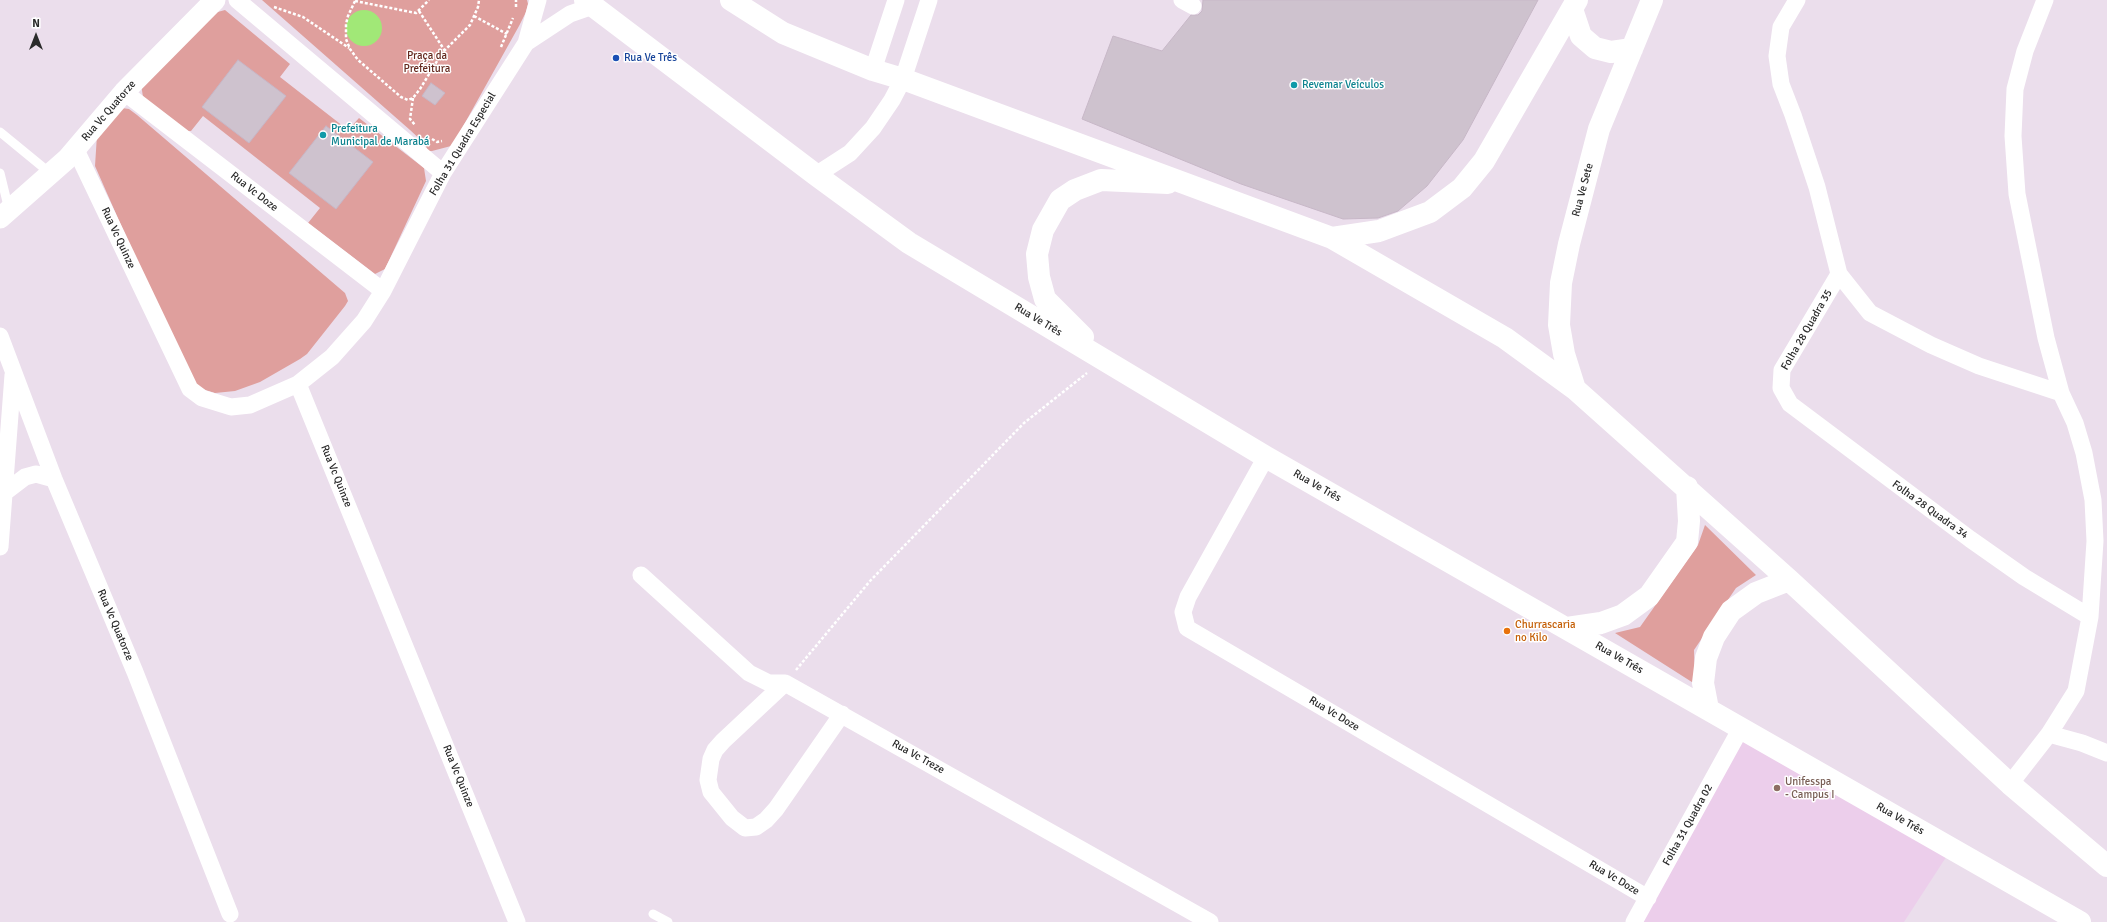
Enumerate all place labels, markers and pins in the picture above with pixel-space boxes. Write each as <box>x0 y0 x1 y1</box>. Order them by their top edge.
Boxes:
place label: Rua Ve Três <box>624 51 677 65</box>
marker: Rua Ve Três <box>611 53 621 63</box>
place label: Revemar Veículos <box>1302 78 1384 92</box>
marker: Revemar Veículos <box>1289 80 1299 90</box>
place label: Prefeitura Municipal de Marabá <box>331 122 429 148</box>
marker: Prefeitura Municipal de Marabá <box>318 130 328 140</box>
place label: Churrascaria no Kilo <box>1515 618 1576 644</box>
marker: Churrascaria no Kilo <box>1502 626 1512 636</box>
place label: Unifesspa - Campus I <box>1785 775 1834 801</box>
marker: Unifesspa - Campus I <box>1772 783 1782 793</box>

